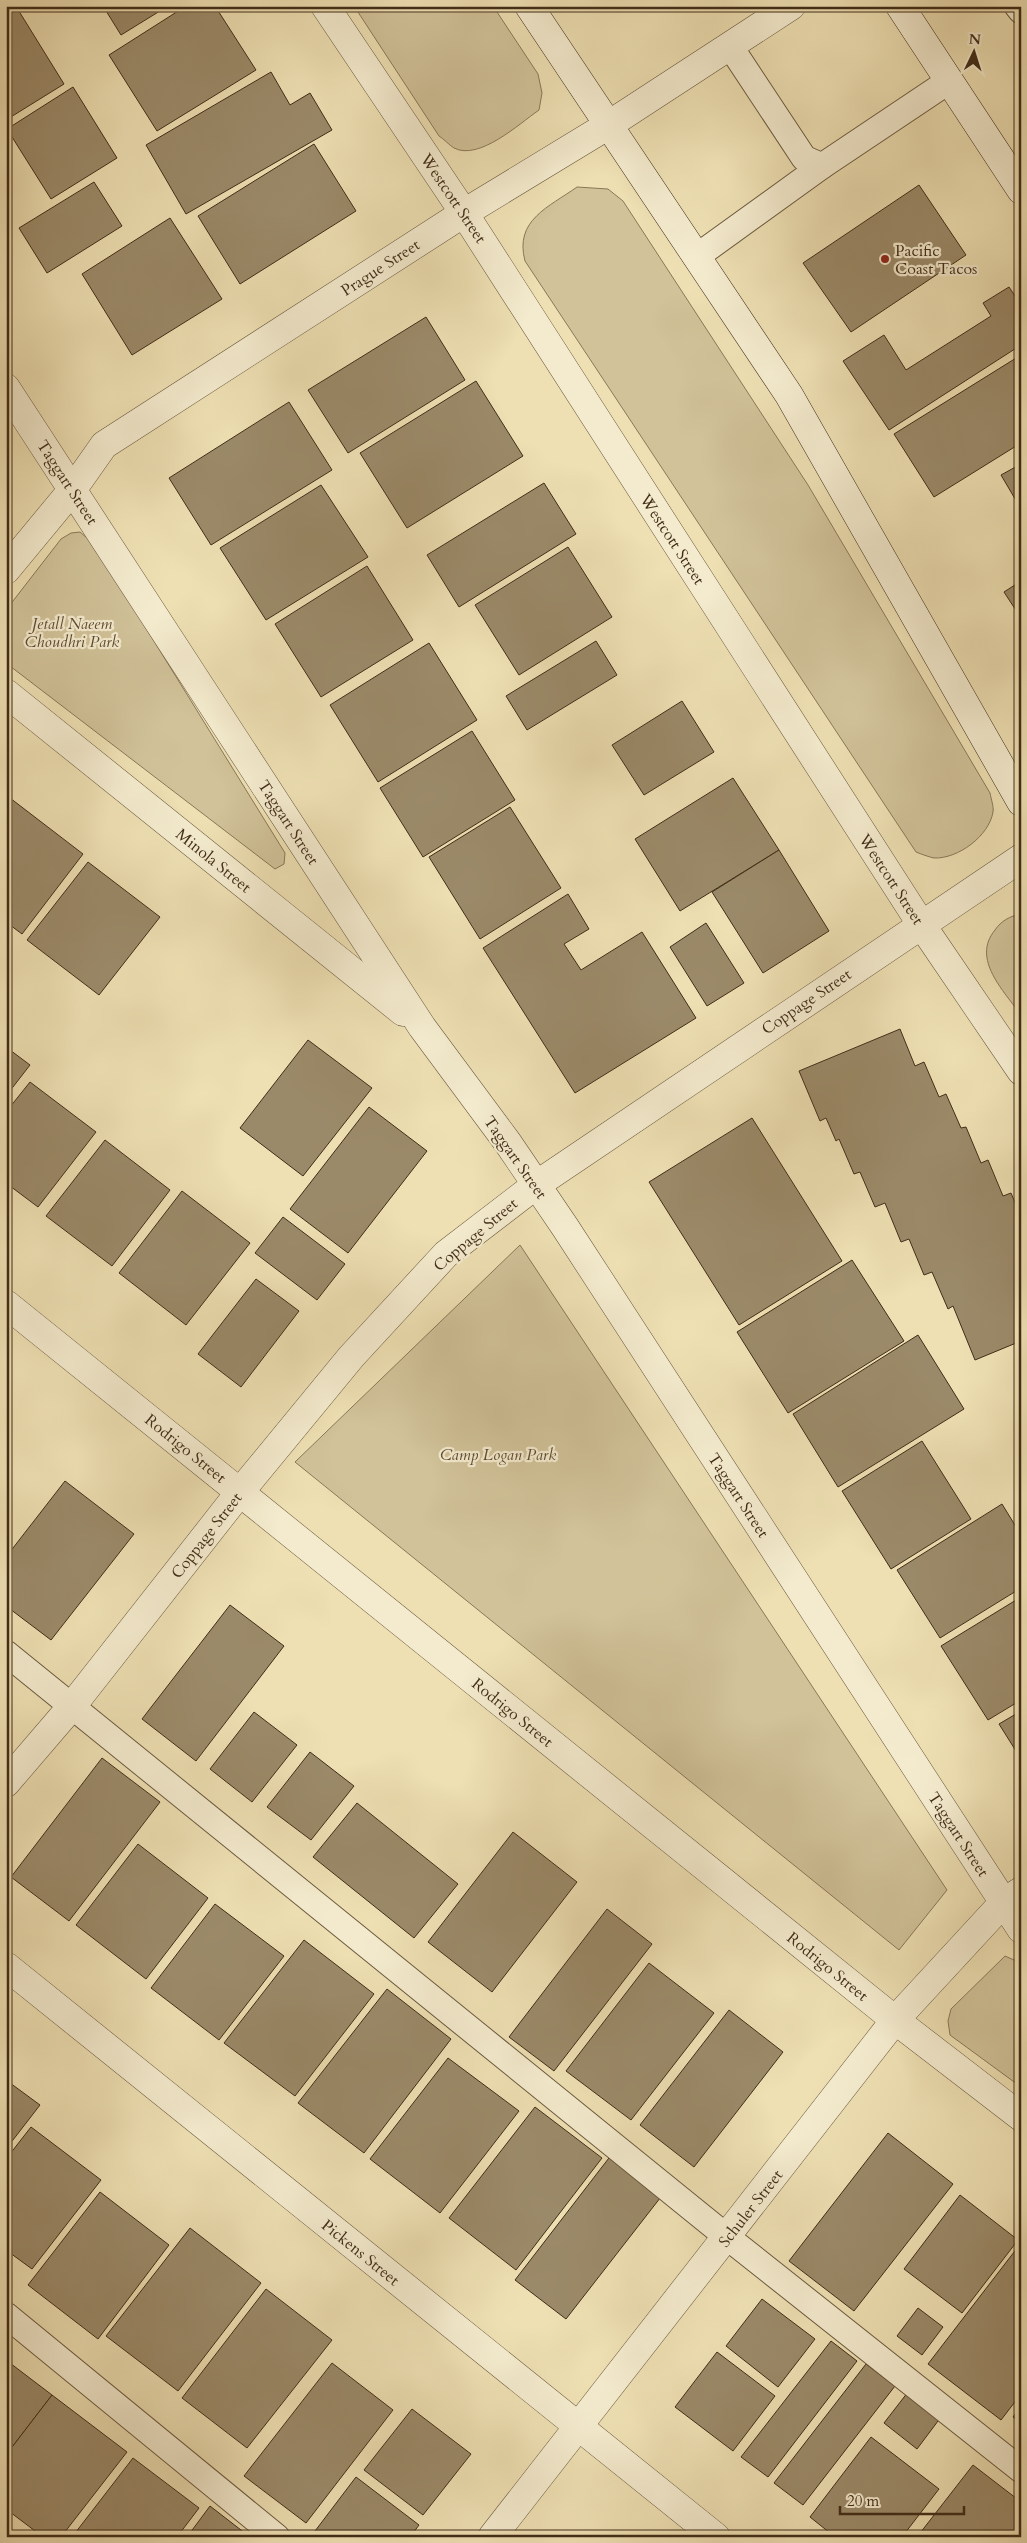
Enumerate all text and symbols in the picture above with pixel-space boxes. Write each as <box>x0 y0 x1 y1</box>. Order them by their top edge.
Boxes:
north arrow <box>950 28 1000 78</box>
text: N <box>968 30 982 49</box>
street label: Westcott Street <box>414 148 491 248</box>
street label: Prague Street <box>337 234 424 302</box>
place label: Pacific Coast Tacos <box>895 240 977 280</box>
marker: Pacific Coast Tacos <box>879 253 891 265</box>
street label: Taggart Street <box>31 436 103 529</box>
street label: Westcott Street <box>634 489 710 589</box>
park label: Jetall Naeem Choudhri Park <box>25 613 119 653</box>
street label: Taggart Street <box>252 776 324 869</box>
street label: Minola Street <box>171 824 256 898</box>
street label: Westcott Street <box>853 829 929 929</box>
street label: Coppage Street <box>757 964 856 1040</box>
street label: Taggart Street <box>478 1111 552 1204</box>
street label: Coppage Street <box>429 1193 522 1277</box>
street label: Rodrigo Street <box>140 1409 231 1488</box>
park label: Camp Logan Park <box>440 1444 556 1466</box>
street label: Taggart Street <box>702 1449 774 1542</box>
street label: Coppage Street <box>166 1488 247 1583</box>
street label: Rodrigo Street <box>467 1673 558 1752</box>
street label: Taggart Street <box>922 1788 994 1881</box>
street label: Rodrigo Street <box>782 1927 873 2006</box>
street label: Schuler Street <box>714 2165 788 2252</box>
street label: Pickens Street <box>317 2215 404 2291</box>
scale bar <box>840 2483 963 2515</box>
text: 20 m <box>847 2491 879 2511</box>

